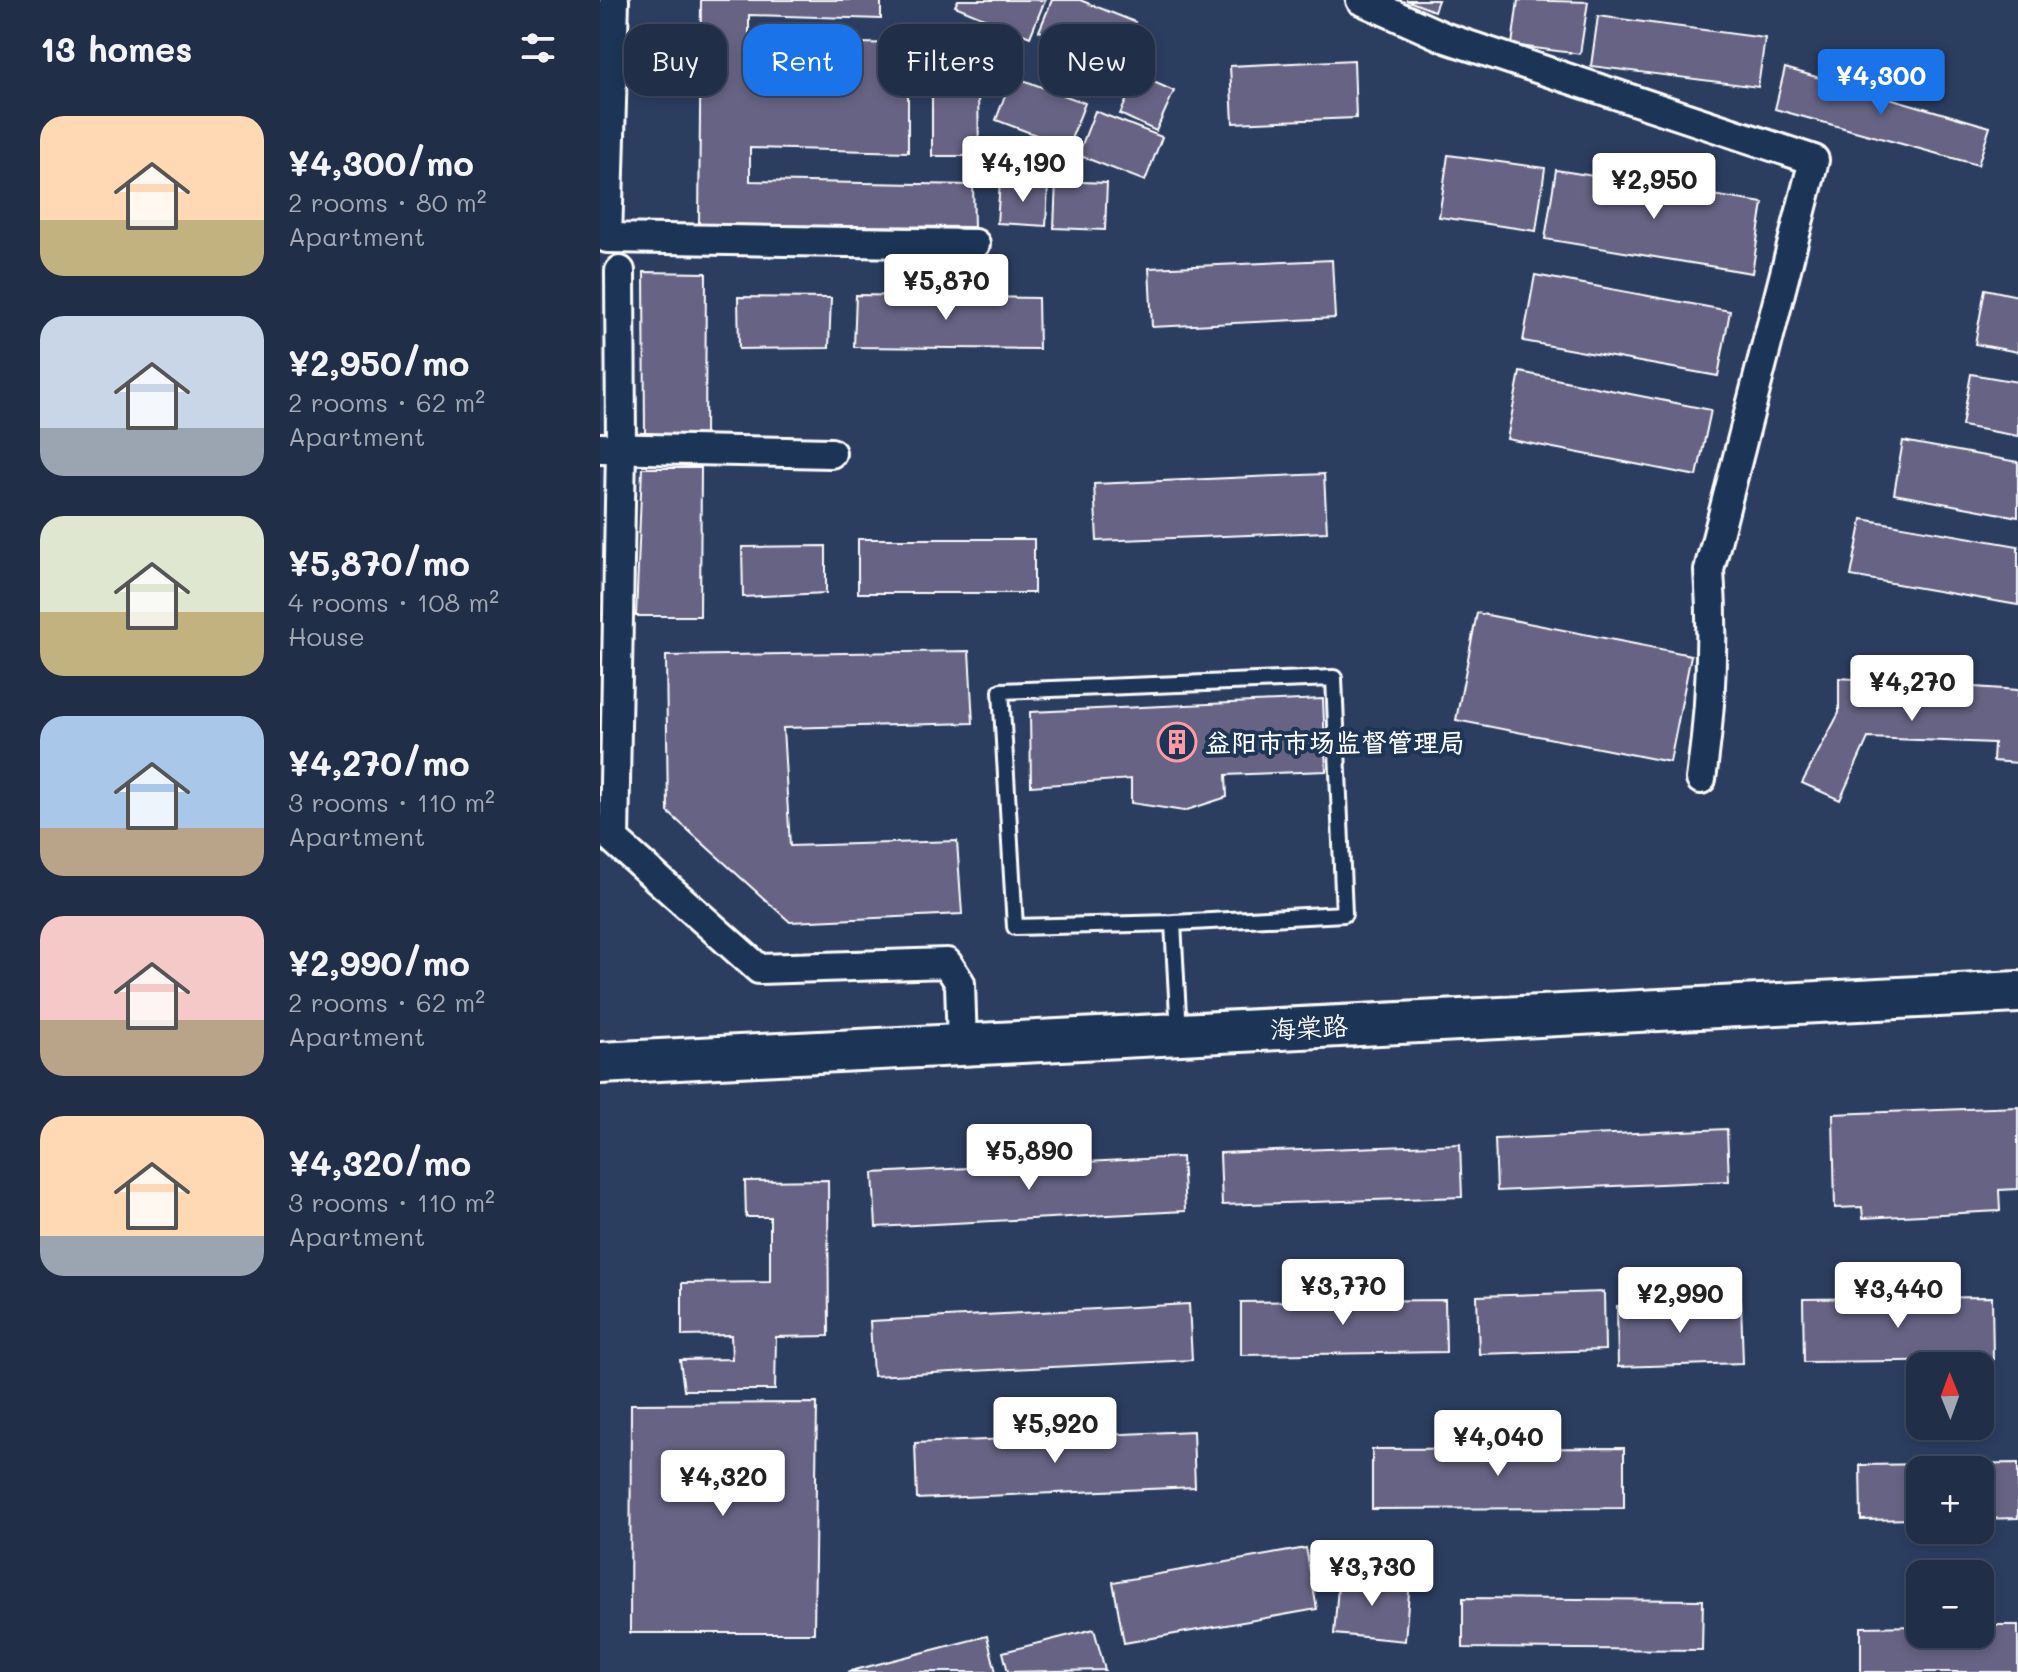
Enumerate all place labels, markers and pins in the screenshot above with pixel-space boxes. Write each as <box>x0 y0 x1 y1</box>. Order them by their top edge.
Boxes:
pin: ¥4,300 <box>1816 49 1946 117</box>
pin: ¥4,190 <box>958 136 1088 204</box>
pin: ¥2,950 <box>1589 153 1719 221</box>
pin: ¥5,870 <box>881 254 1011 322</box>
pin: ¥4,270 <box>1847 655 1977 723</box>
building icon: 益阳市市场监督管理局 <box>1156 721 1198 763</box>
place label: 益阳市市场监督管理局 <box>1205 725 1465 759</box>
pin: ¥5,890 <box>964 1124 1094 1192</box>
pin: ¥3,770 <box>1278 1259 1408 1327</box>
pin: ¥3,440 <box>1833 1262 1963 1330</box>
pin: ¥2,990 <box>1615 1267 1745 1335</box>
pin: ¥5,920 <box>990 1397 1120 1465</box>
pin: ¥4,040 <box>1433 1410 1563 1478</box>
pin: ¥4,320 <box>658 1450 788 1518</box>
pin: ¥3,730 <box>1307 1540 1437 1608</box>

